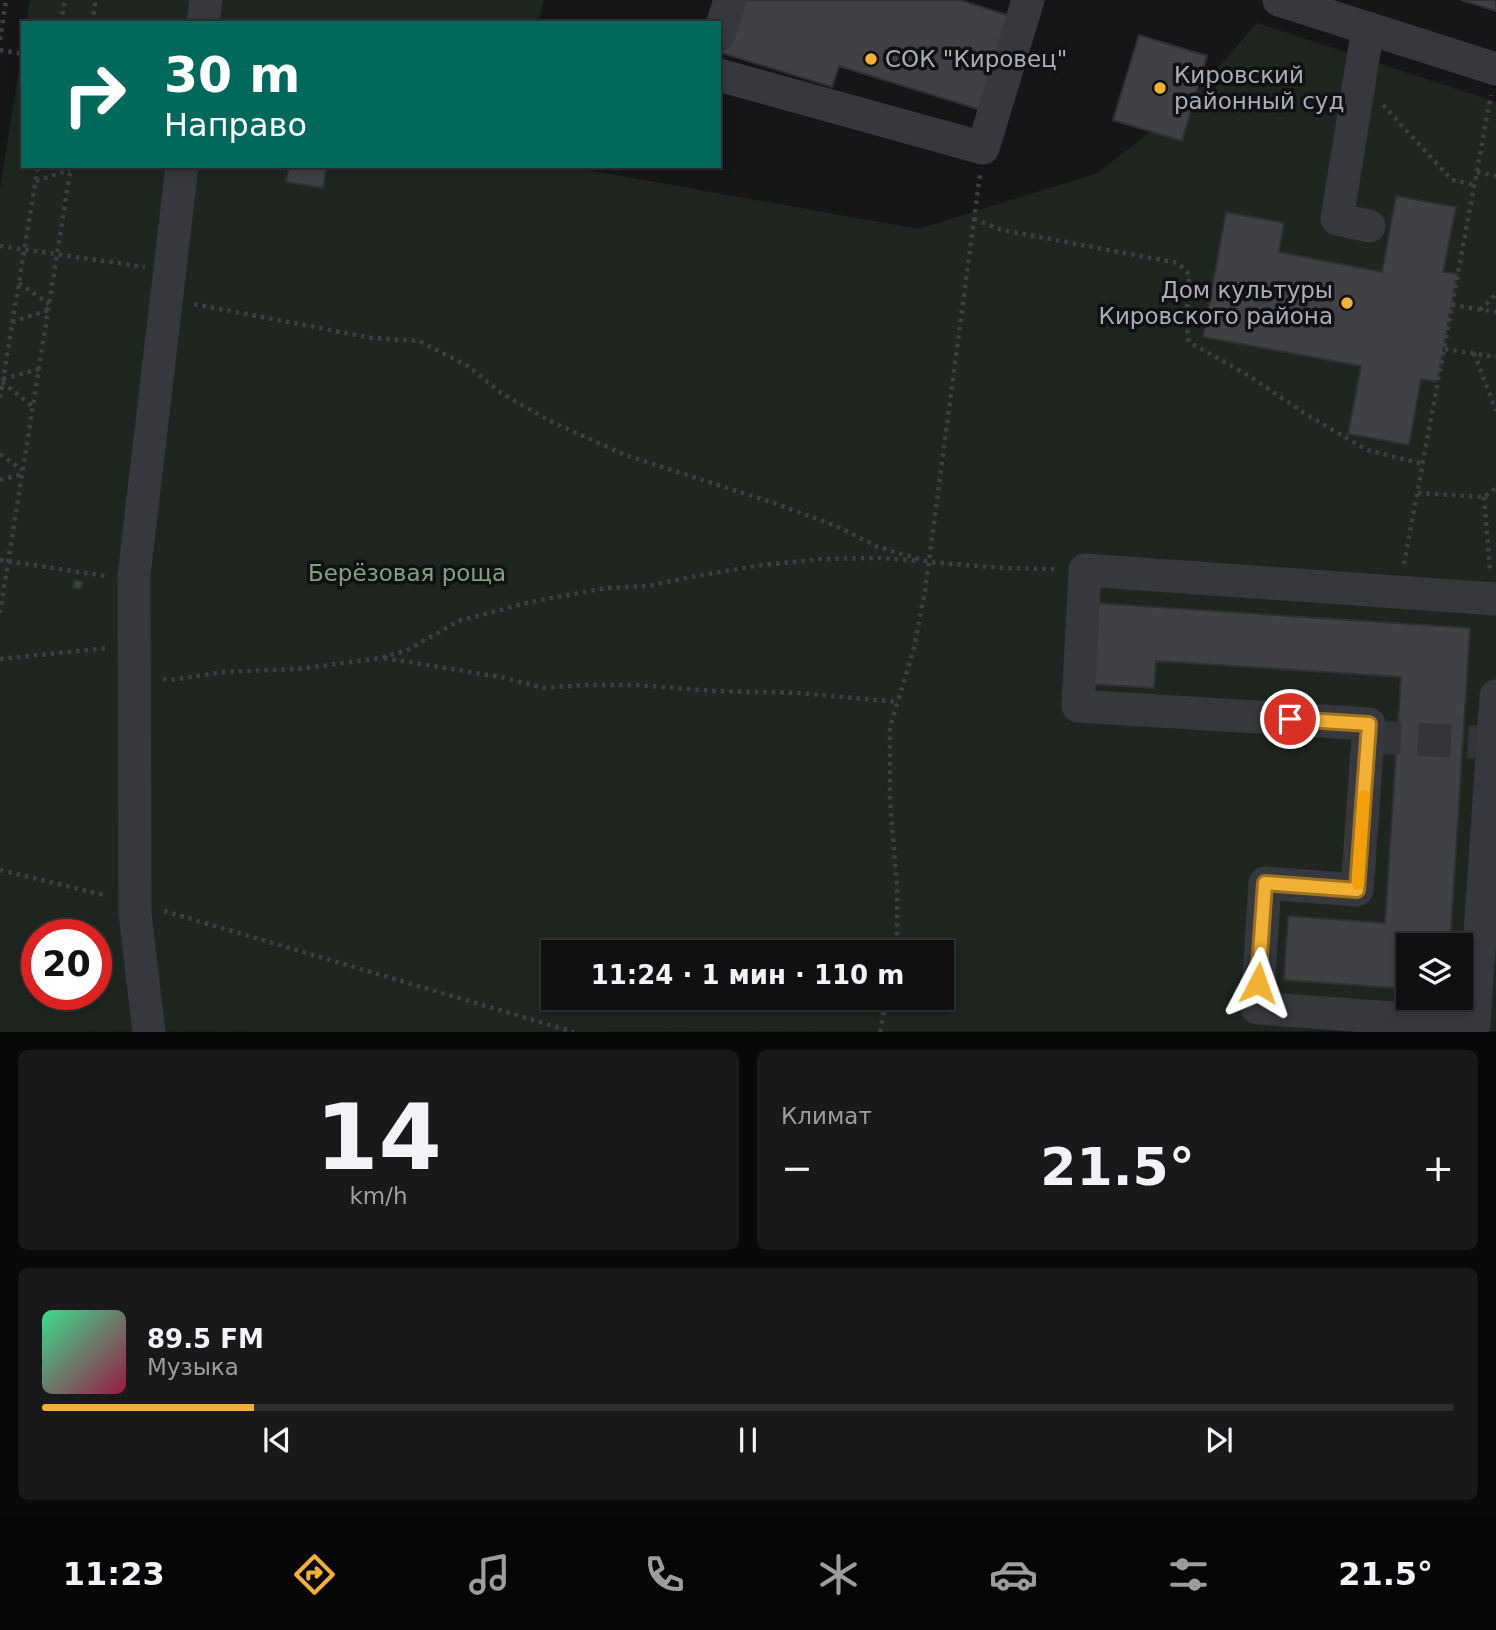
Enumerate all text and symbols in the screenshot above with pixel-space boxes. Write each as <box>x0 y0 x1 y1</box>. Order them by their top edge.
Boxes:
place label: СОК "Кировец" <box>885 46 1067 72</box>
text: 30 m <box>164 47 300 104</box>
icon: right <box>49 49 140 140</box>
marker: СОК "Кировец" <box>863 51 879 67</box>
place label: Кировский районный суд <box>1174 62 1344 114</box>
marker: Кировский районный суд <box>1152 80 1168 96</box>
text: Направо <box>164 106 307 144</box>
place label: Дом культуры Кировского района <box>1099 277 1333 329</box>
marker: Дом культуры Кировского района <box>1339 295 1355 311</box>
park label: Берёзовая роща <box>308 560 506 586</box>
pin <box>1260 689 1320 749</box>
icon: arrive <box>1271 700 1309 738</box>
speed limit sign: 20 <box>21 919 112 1010</box>
map controls <box>1396 933 1473 1010</box>
button: layers <box>1396 933 1473 1010</box>
position arrow <box>1221 946 1295 1020</box>
text: 11:24 · 1 мин · 110 m <box>591 960 904 990</box>
text: 14 <box>315 1085 442 1190</box>
text: Климат <box>781 1103 872 1129</box>
text: 21.5° <box>1040 1137 1195 1197</box>
text: − <box>781 1146 813 1190</box>
text: + <box>1422 1146 1454 1190</box>
text: km/h <box>349 1183 408 1209</box>
text: 89.5 FM <box>147 1324 264 1354</box>
text: Музыка <box>147 1354 239 1380</box>
icon: previous <box>258 1421 296 1459</box>
icon: pause <box>729 1421 767 1459</box>
icon: next <box>1200 1421 1238 1459</box>
icon: directions <box>290 1550 339 1599</box>
icon: music <box>465 1550 514 1599</box>
icon: phone <box>640 1550 689 1599</box>
icon: climate <box>814 1550 863 1599</box>
icon: car <box>989 1550 1038 1599</box>
icon: filters <box>1164 1550 1213 1599</box>
text: 11:23 <box>63 1555 165 1593</box>
text: 21.5° <box>1338 1555 1433 1593</box>

